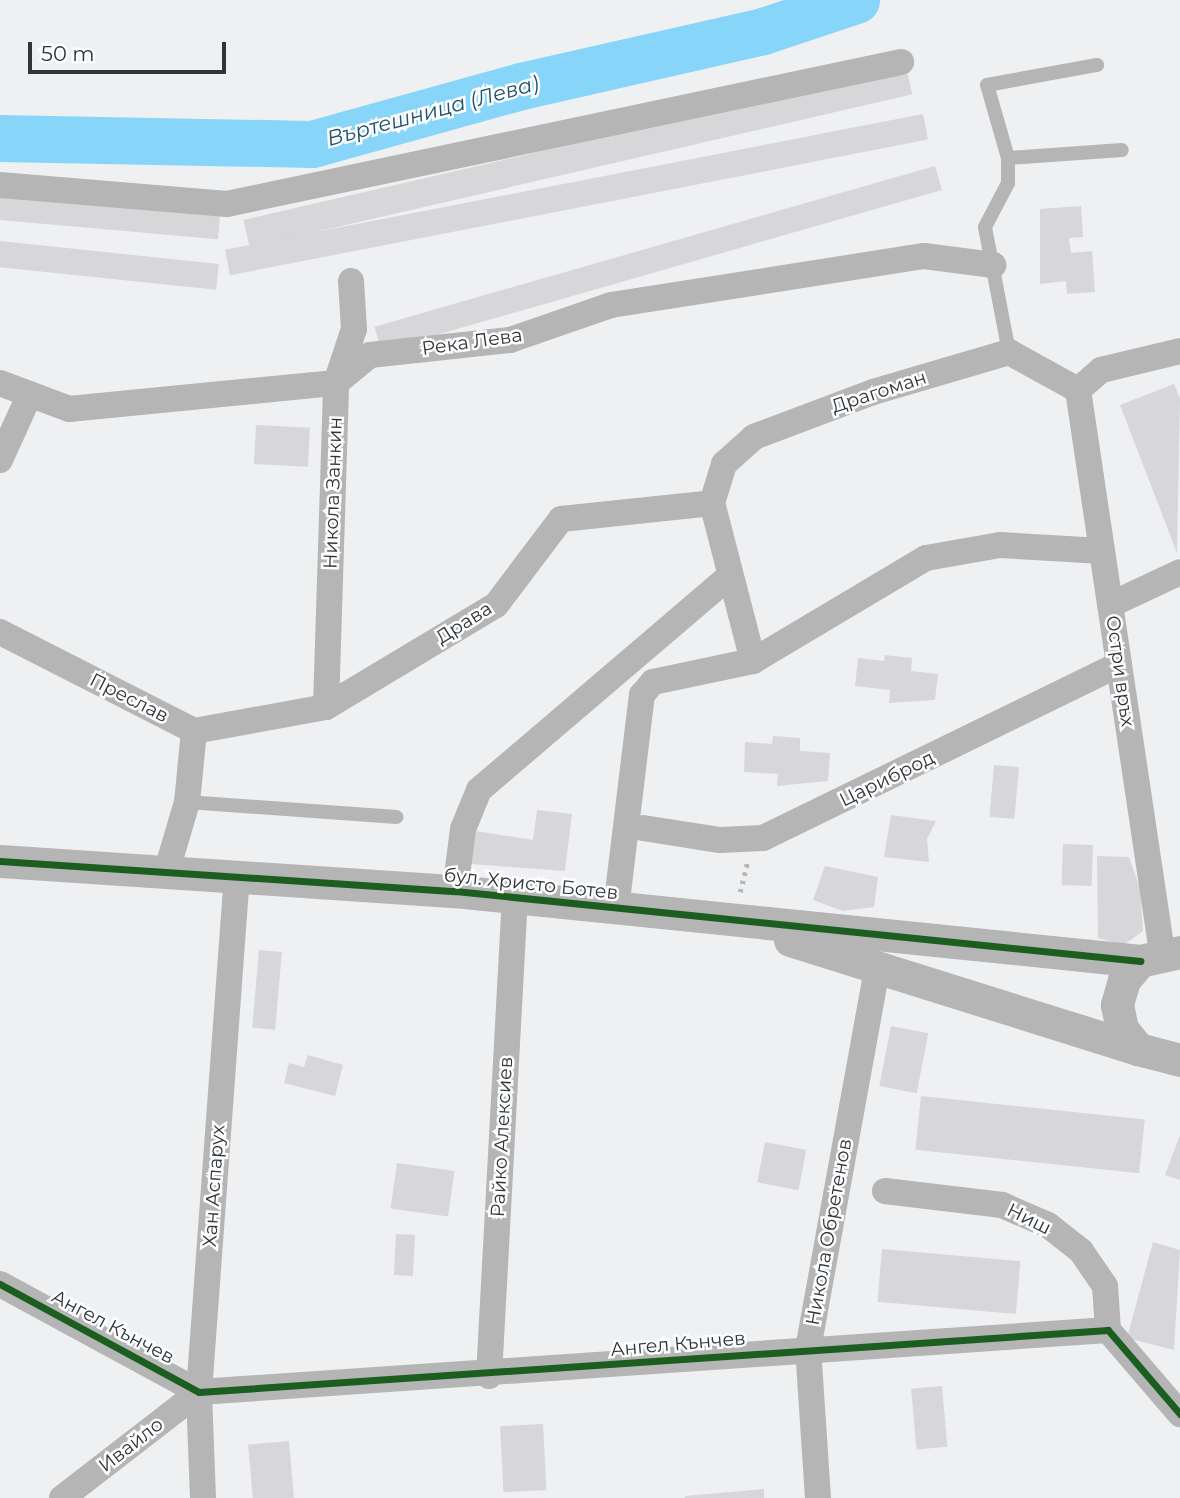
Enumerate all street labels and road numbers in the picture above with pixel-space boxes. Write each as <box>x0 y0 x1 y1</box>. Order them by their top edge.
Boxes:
street label: Река Лева <box>420 324 524 360</box>
street label: Драгоман <box>829 366 929 418</box>
street label: Никола Занкин <box>319 417 347 569</box>
street label: Драва <box>432 597 496 649</box>
street label: Остри връх <box>1101 614 1139 728</box>
street label: Преслав <box>86 668 172 728</box>
street label: Цариброд <box>836 746 938 812</box>
street label: бул. Христо Ботев <box>443 864 619 904</box>
street label: Райко Алексиев <box>486 1056 518 1218</box>
street label: Хан Аспарух <box>198 1124 230 1248</box>
street label: Никола Обретенов <box>801 1137 857 1327</box>
street label: Ниш <box>1003 1199 1055 1239</box>
street label: Ангел Кънчев <box>48 1285 178 1369</box>
street label: Ангел Кънчев <box>609 1327 747 1361</box>
street label: Ивайло <box>94 1413 168 1477</box>

